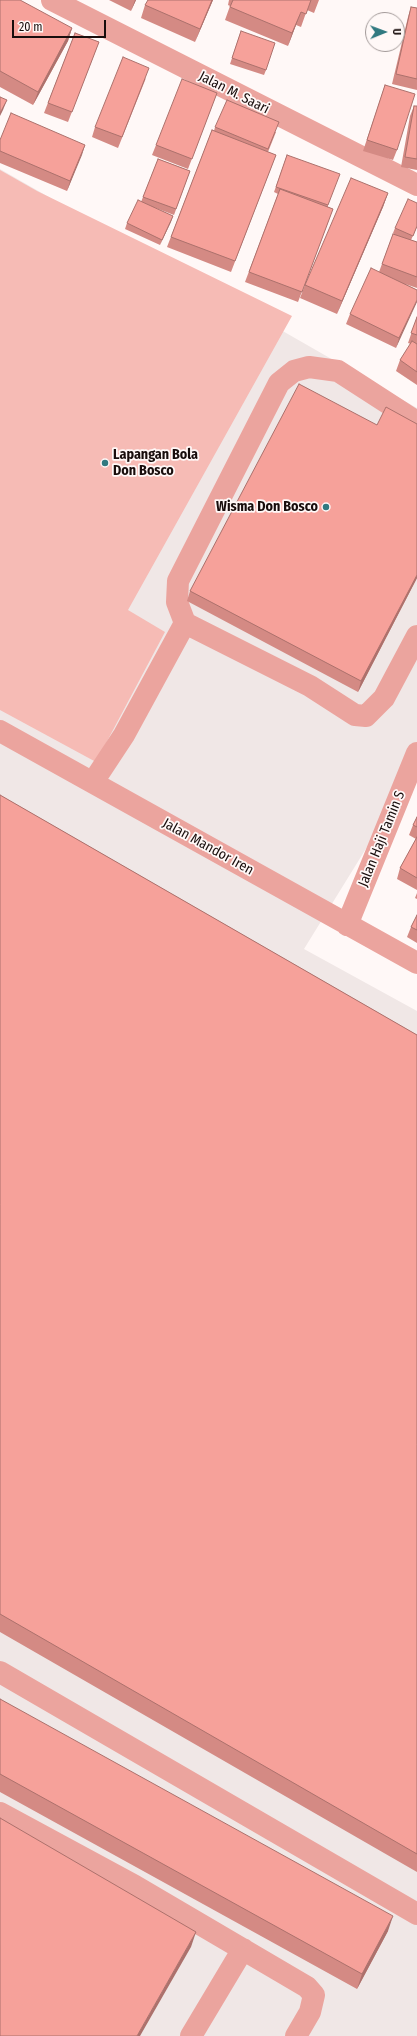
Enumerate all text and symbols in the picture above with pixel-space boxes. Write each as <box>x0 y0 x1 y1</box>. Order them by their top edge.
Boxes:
scale bar <box>14 12 108 38</box>
north arrow <box>365 12 405 52</box>
text: 20 m <box>19 20 43 34</box>
text: U <box>390 28 403 35</box>
street label: Jalan M. Saari <box>196 68 272 118</box>
place label: Lapangan Bola Don Bosco <box>113 447 198 480</box>
marker: Lapangan Bola Don Bosco <box>100 458 110 468</box>
place label: Wisma Don Bosco <box>216 499 318 515</box>
marker: Wisma Don Bosco <box>321 502 331 512</box>
street label: Jalan Haji Tamin S <box>355 789 409 889</box>
street label: Jalan Mandor Iren <box>160 815 256 879</box>

